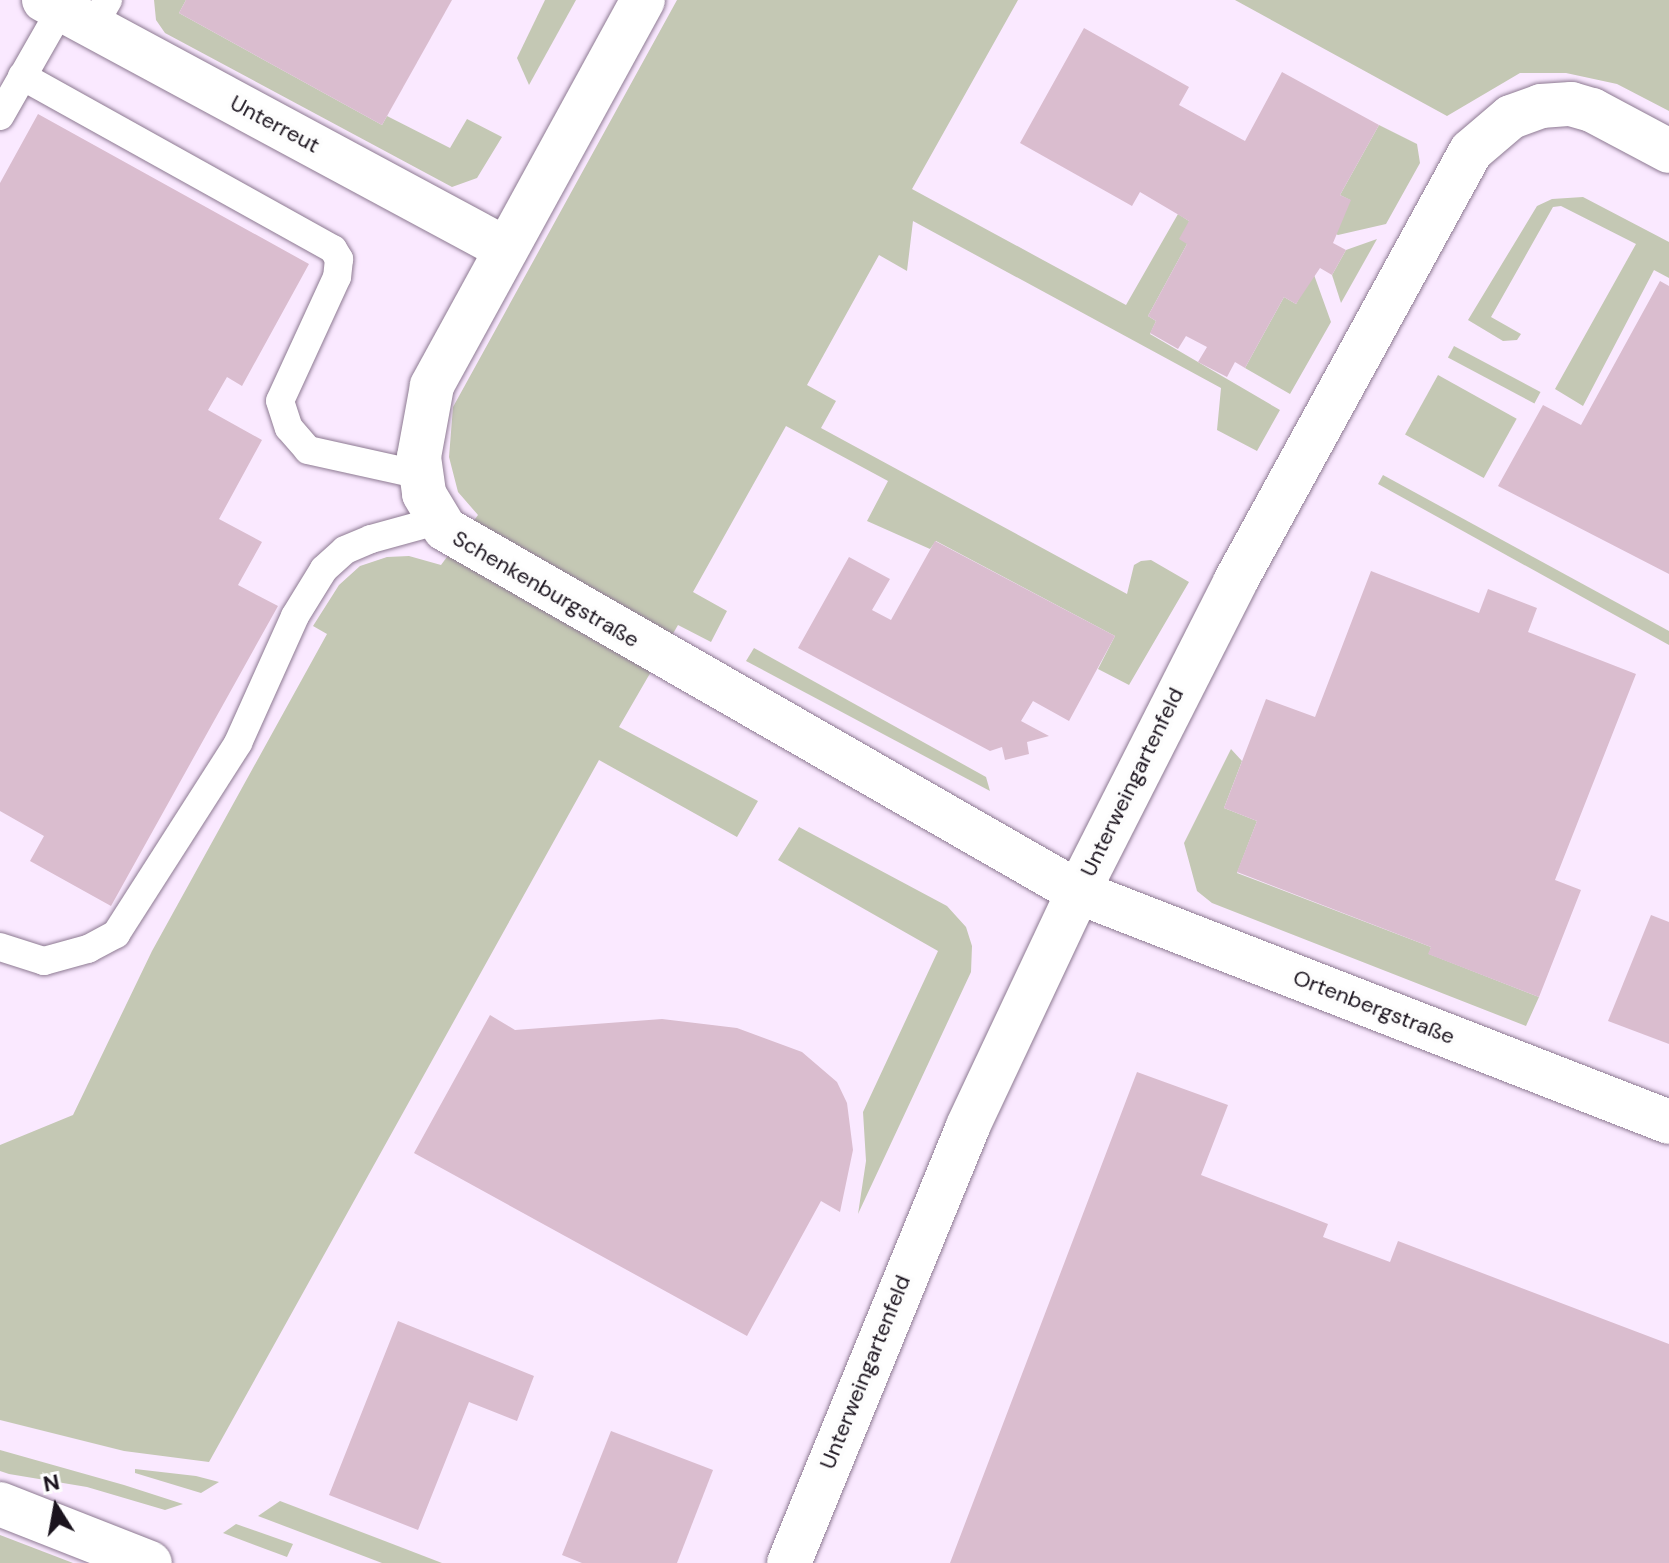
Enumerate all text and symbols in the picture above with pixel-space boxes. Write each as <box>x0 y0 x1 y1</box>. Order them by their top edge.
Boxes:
street label: Unterreut <box>226 89 324 159</box>
street label: Schenkenburgstraße <box>448 525 644 653</box>
street label: Unterweingartenfeld <box>1075 683 1189 881</box>
street label: Ortenbergstraße <box>1289 964 1459 1050</box>
street label: Unterweingartenfeld <box>814 1271 916 1473</box>
north arrow <box>16 1467 96 1547</box>
text: N <box>41 1467 62 1499</box>

